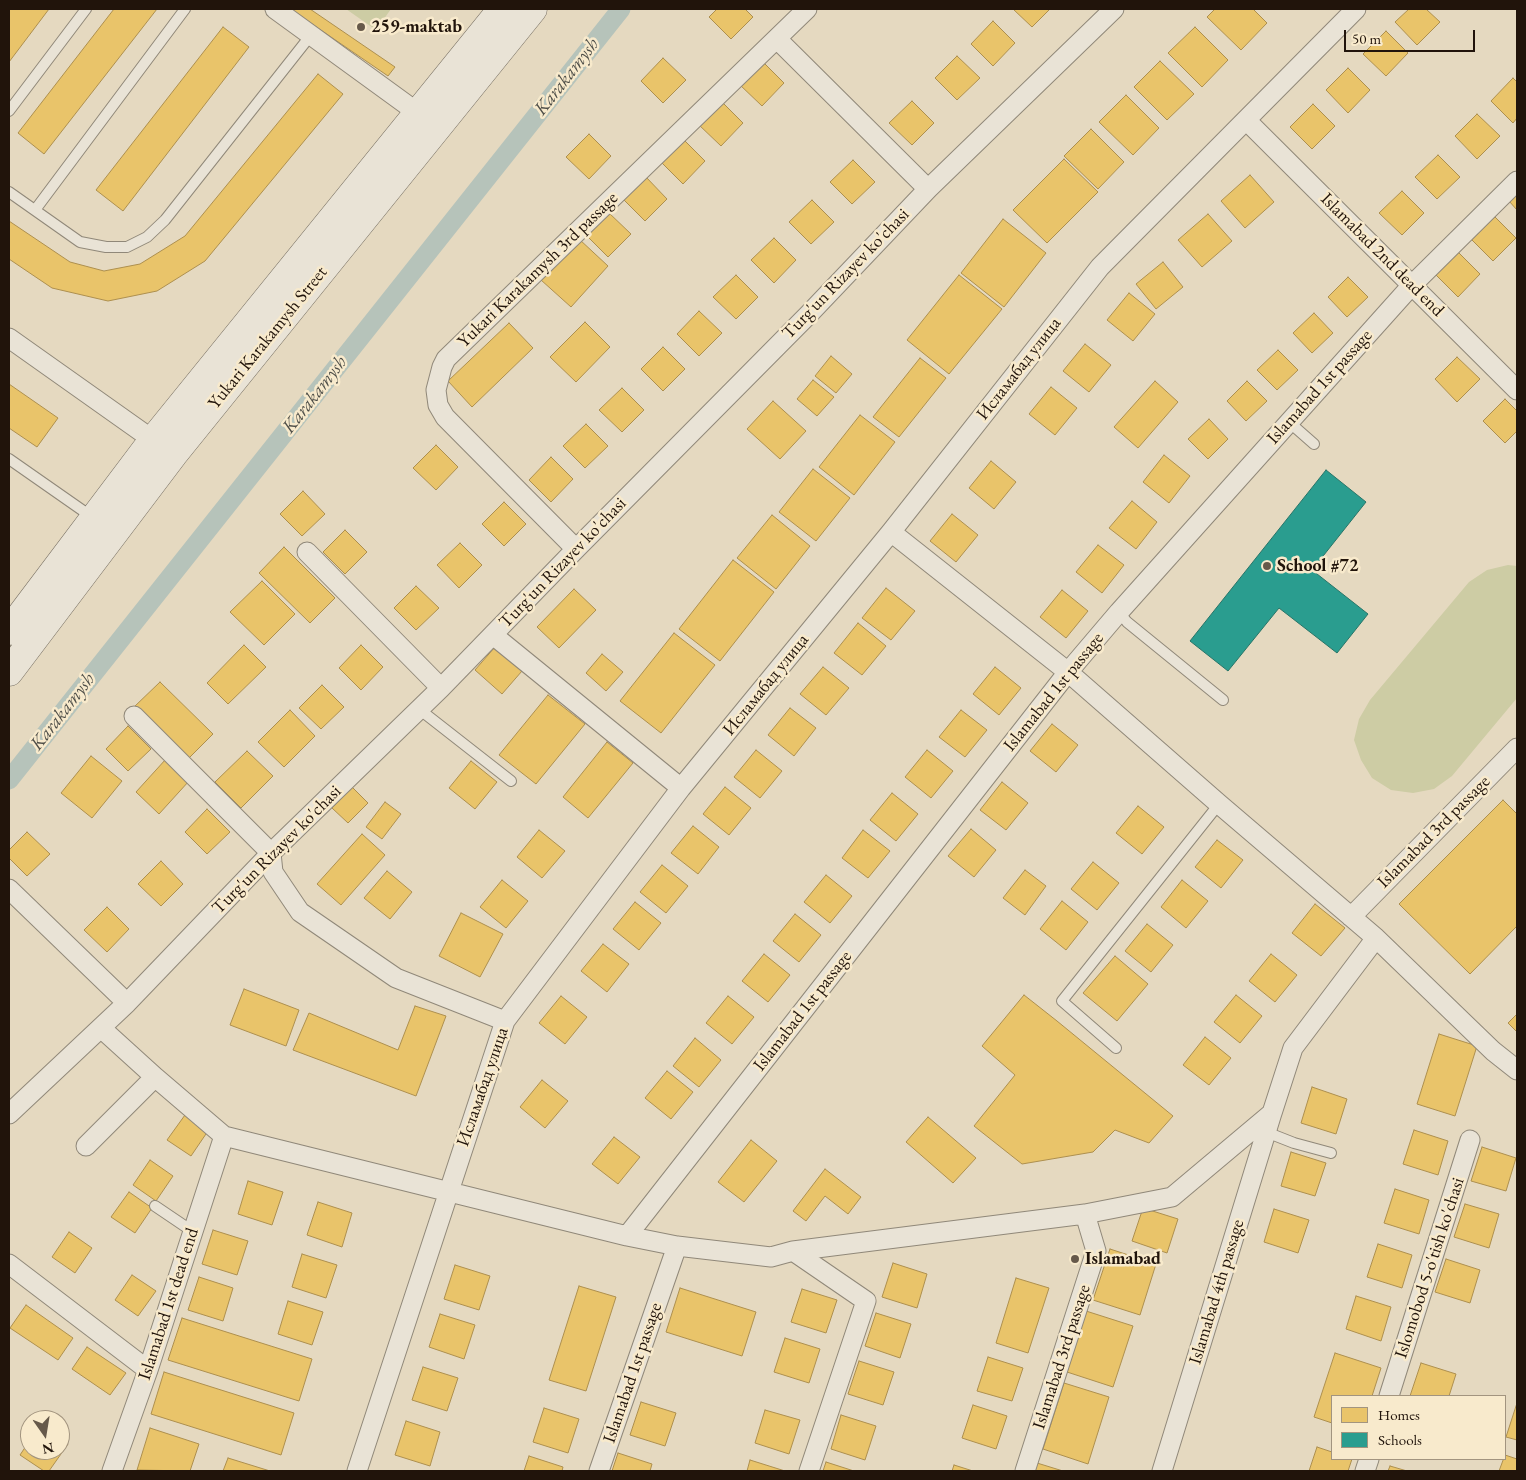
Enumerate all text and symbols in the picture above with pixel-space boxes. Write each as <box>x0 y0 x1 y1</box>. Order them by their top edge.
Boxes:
place label: 259-maktab <box>371 16 462 38</box>
scale bar <box>1346 20 1477 52</box>
marker: 259-maktab <box>355 21 367 33</box>
text: 50 m <box>1352 29 1381 48</box>
water label: Karakamysh <box>530 34 604 120</box>
street label: Yukari Karakamysh 3rd passage <box>453 188 623 352</box>
street label: Islamabad 2nd dead end <box>1316 189 1448 321</box>
street label: Turg'un Rizayev ko'chasi <box>778 204 914 344</box>
street label: Yukari Karakamysh Street <box>204 262 332 414</box>
street label: Исламабад улица <box>972 313 1066 425</box>
street label: Islamabad 1st passage <box>1263 325 1377 449</box>
water label: Karakamysh <box>278 352 352 438</box>
street label: Turg'un Rizayev ko'chasi <box>495 493 631 633</box>
place label: School #72 <box>1277 555 1358 577</box>
marker: School #72 <box>1261 560 1273 572</box>
street label: Islamabad 1st passage <box>999 628 1109 756</box>
street label: Исламабад улица <box>718 630 814 740</box>
water label: Karakamysh <box>26 669 100 755</box>
street label: Islamabad 3rd passage <box>1373 771 1495 893</box>
street label: Turg'un Rizayev ko'chasi <box>208 781 346 919</box>
street label: Islamabad 1st passage <box>749 946 857 1076</box>
street label: Исламабад улица <box>453 1025 513 1149</box>
street label: Islomobod 5-o'tish ko'chasi <box>1391 1175 1469 1361</box>
street label: Islamabad 4th passage <box>1185 1217 1249 1367</box>
street label: Islamabad 1st dead end <box>134 1225 204 1383</box>
place label: Islamabad <box>1085 1248 1161 1270</box>
marker: Islamabad <box>1069 1253 1081 1265</box>
street label: Islamabad 3rd passage <box>1028 1282 1096 1432</box>
street label: Islamabad 1st passage <box>599 1300 667 1446</box>
legend <box>1331 1395 1506 1460</box>
text: Homes <box>1378 1405 1420 1424</box>
north arrow <box>20 1410 70 1460</box>
text: Schools <box>1378 1430 1422 1449</box>
text: N <box>41 1439 56 1459</box>

